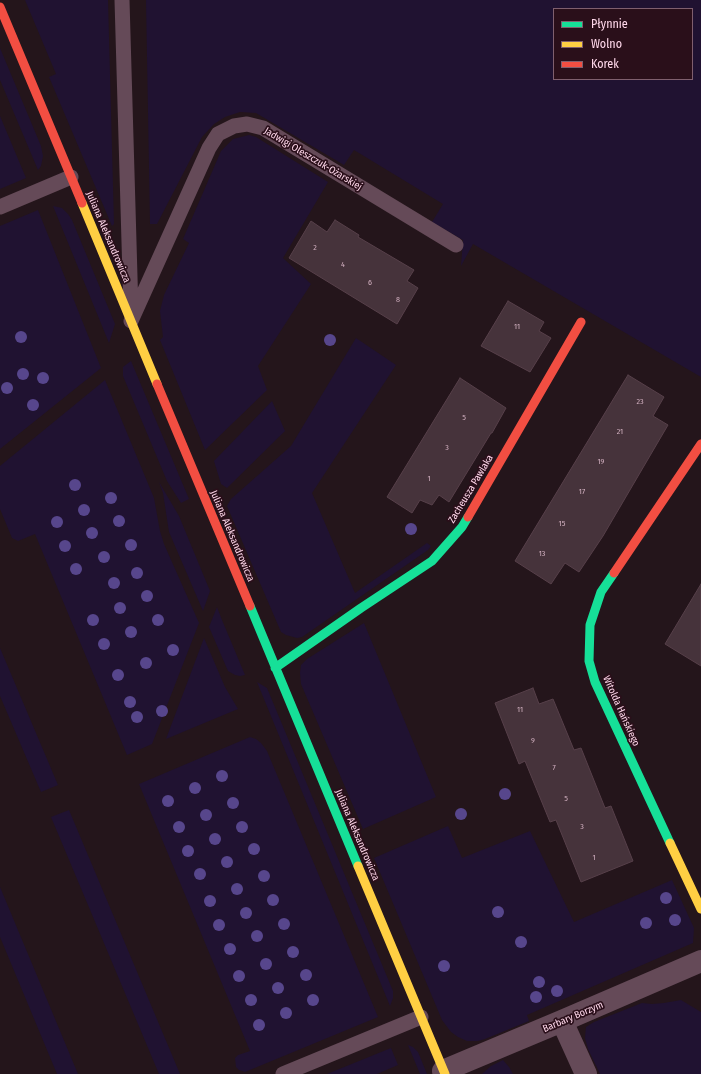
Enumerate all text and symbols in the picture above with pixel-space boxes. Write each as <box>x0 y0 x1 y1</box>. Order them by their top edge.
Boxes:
legend <box>553 8 693 80</box>
text: Płynnie <box>591 17 628 31</box>
text: Wolno <box>591 37 622 51</box>
text: Korek <box>591 57 619 71</box>
street label: Jadwigi Oleszczuk-Ożarskiej <box>262 125 364 193</box>
street label: Juliana Aleksandrowicza <box>83 189 133 285</box>
house number: 2 <box>313 243 317 253</box>
house number: 4 <box>341 260 345 270</box>
house number: 6 <box>368 278 372 288</box>
house number: 8 <box>396 295 400 305</box>
house number: 11 <box>514 322 520 332</box>
house number: 23 <box>636 397 644 407</box>
house number: 5 <box>462 413 466 423</box>
house number: 21 <box>617 427 623 437</box>
house number: 3 <box>445 443 449 453</box>
street label: Zacheusza Pawlaka <box>446 453 496 525</box>
house number: 19 <box>597 457 605 467</box>
house number: 1 <box>427 474 431 484</box>
house number: 17 <box>579 487 585 497</box>
street label: Juliana Aleksandrowicza <box>207 488 257 584</box>
house number: 15 <box>559 519 565 529</box>
house number: 13 <box>539 549 545 559</box>
street label: Witolda Hańskiego <box>600 674 642 748</box>
house number: 11 <box>517 705 523 715</box>
house number: 9 <box>531 736 535 746</box>
house number: 7 <box>552 763 556 773</box>
street label: Juliana Aleksandrowicza <box>332 787 382 883</box>
house number: 5 <box>564 794 568 804</box>
house number: 3 <box>580 822 584 832</box>
house number: 1 <box>592 853 596 863</box>
street label: Barbary Borzym <box>541 999 605 1035</box>

